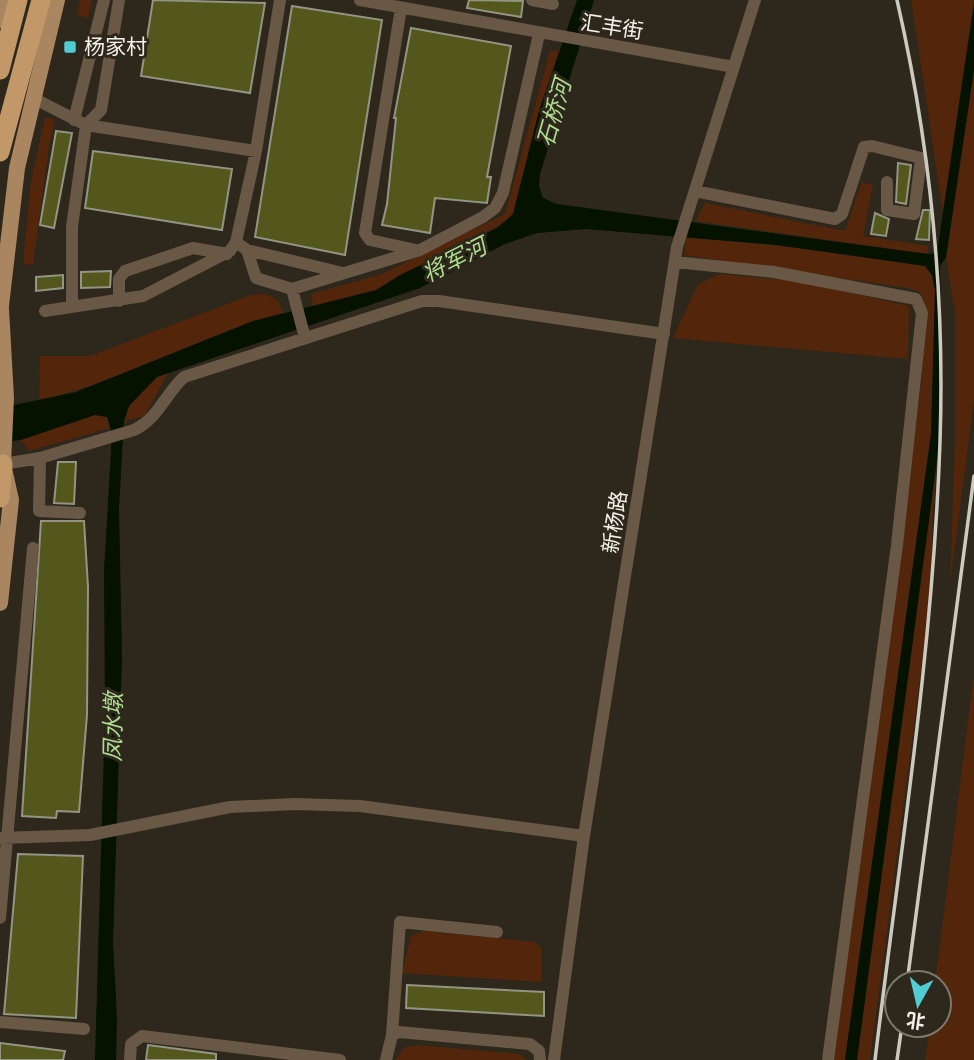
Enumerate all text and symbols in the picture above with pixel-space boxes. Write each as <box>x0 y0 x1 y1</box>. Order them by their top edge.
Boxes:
street label: 汇丰街 <box>579 9 645 44</box>
place label: 杨家村 <box>84 34 147 59</box>
marker: 杨家村 <box>62 39 78 55</box>
water label: 石桥河 <box>531 72 578 150</box>
water label: 将军河 <box>417 230 495 288</box>
street label: 新杨路 <box>597 489 632 555</box>
water label: 凤水墩 <box>98 689 128 762</box>
north arrow <box>883 969 953 1039</box>
text: 北 <box>905 1008 927 1033</box>

